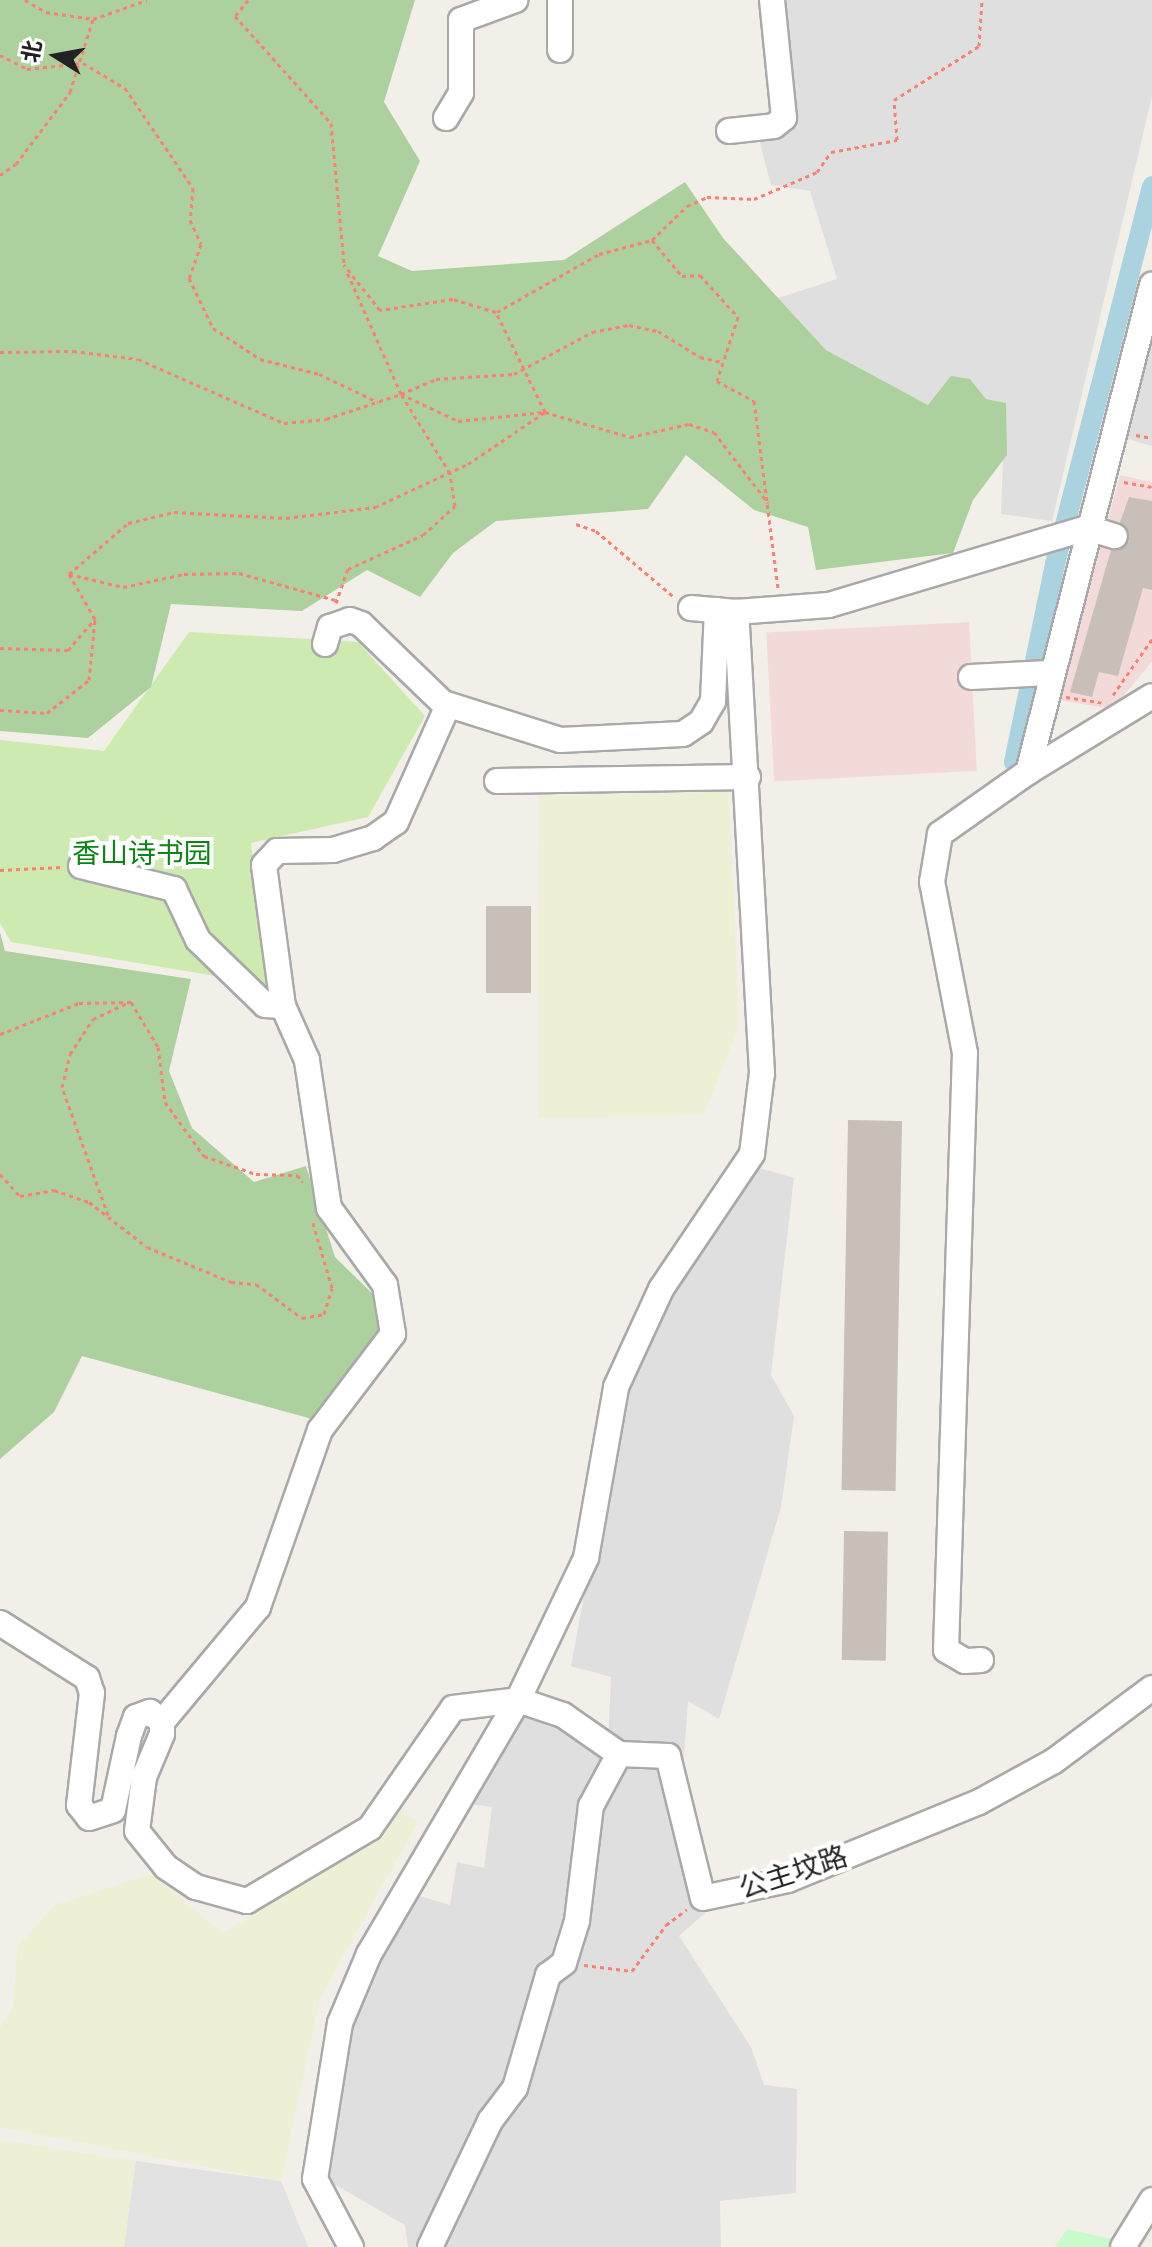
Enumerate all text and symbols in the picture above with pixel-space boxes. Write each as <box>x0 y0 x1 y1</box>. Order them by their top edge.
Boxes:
north arrow <box>16 16 96 96</box>
text: 北 <box>17 38 47 65</box>
park label: 香山诗书园 <box>72 836 212 870</box>
street label: 公主坟路 <box>735 1839 851 1905</box>

